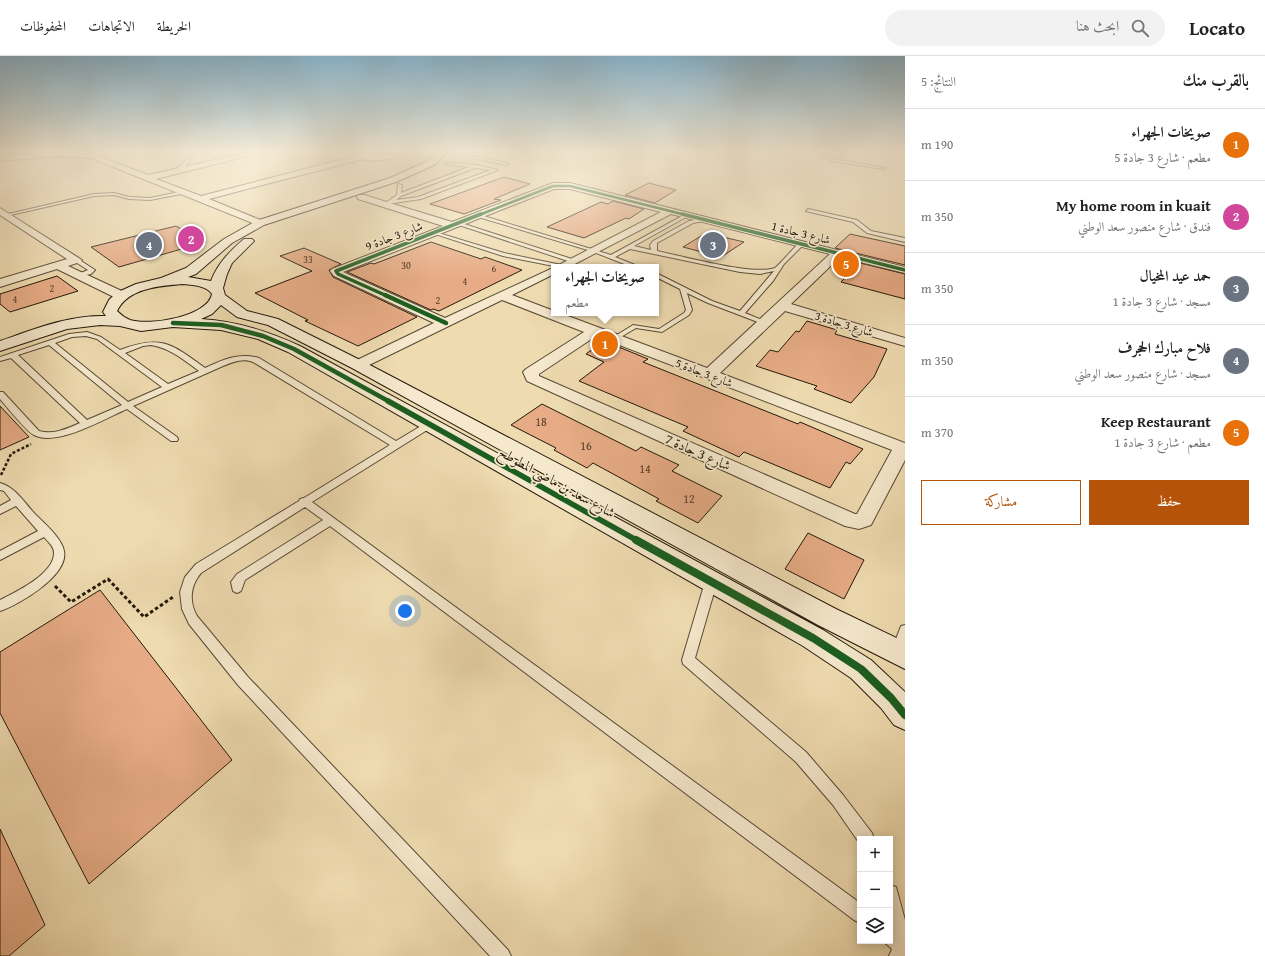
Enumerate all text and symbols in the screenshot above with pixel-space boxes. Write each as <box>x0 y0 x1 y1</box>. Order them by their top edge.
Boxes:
search box <box>885 10 1165 46</box>
text: Locato <box>1189 14 1245 42</box>
text: ابحث هنا <box>1076 15 1119 36</box>
text: المحفوظات <box>20 16 66 36</box>
text: الاتجاهات <box>88 16 135 36</box>
text: الخريطة <box>157 16 191 36</box>
icon: search <box>1129 17 1151 39</box>
text: بالقرب منك <box>1182 67 1249 92</box>
text: النتائج: 5 <box>921 72 956 91</box>
text: صويخات الجهراء <box>1131 121 1211 142</box>
text: 190 m <box>921 135 953 154</box>
text: 1 <box>1233 135 1239 154</box>
text: مطعم · شارع 3 جادة 5 <box>1114 148 1211 167</box>
text: My home room in kuait <box>1056 195 1211 216</box>
text: 350 m <box>921 207 953 226</box>
text: 2 <box>1233 207 1239 226</box>
street label: شارع 3 جادة 9 <box>363 217 426 257</box>
street label: شارع 3 جادة 1 <box>769 217 833 251</box>
text: فندق · شارع منصور سعد الوطني <box>1078 217 1211 236</box>
pin: 2 <box>178 224 204 254</box>
pin: 4 <box>136 230 162 260</box>
pin: 3 <box>700 230 726 260</box>
pin: 5 <box>833 249 859 279</box>
house number: 33 <box>303 252 313 267</box>
house number: 30 <box>401 258 411 273</box>
house number: 6 <box>492 261 497 276</box>
popup <box>551 264 659 316</box>
text: حمد عيد المخيال <box>1140 265 1211 286</box>
text: صويخات الجهراء <box>565 266 645 287</box>
house number: 4 <box>463 274 468 289</box>
text: 350 m <box>921 279 953 298</box>
text: 3 <box>1233 279 1239 298</box>
house number: 2 <box>50 281 55 296</box>
house number: 4 <box>13 292 18 307</box>
text: مسجد · شارع 3 جادة 1 <box>1112 292 1211 311</box>
house number: 2 <box>436 293 441 308</box>
text: مطعم <box>565 293 589 312</box>
street label: شارع 3 جادة 3 <box>812 307 876 343</box>
pin: 1 <box>592 329 618 359</box>
text: فلاح مبارك الحجرف <box>1118 337 1211 358</box>
text: 350 m <box>921 351 953 370</box>
text: 4 <box>1233 351 1239 370</box>
street label: شارع 3 جادة 5 <box>672 354 735 394</box>
text: مسجد · شارع منصور سعد الوطني <box>1074 364 1211 383</box>
text: Keep Restaurant <box>1101 411 1211 432</box>
house number: 18 <box>535 413 547 430</box>
text: 370 m <box>921 423 953 442</box>
text: 5 <box>1233 423 1239 442</box>
street label: شارع 3 جادة 7 <box>661 429 734 477</box>
text: مطعم · شارع 3 جادة 1 <box>1114 433 1211 452</box>
house number: 16 <box>580 437 592 454</box>
street label: شارع سعد بن ماضي المطوطح <box>493 442 619 526</box>
house number: 14 <box>639 460 651 477</box>
button: مشاركة <box>921 480 1081 525</box>
button: حفظ <box>1089 480 1249 525</box>
house number: 12 <box>683 490 695 507</box>
your location <box>395 601 415 621</box>
map controls <box>857 836 893 944</box>
button: + <box>857 836 893 872</box>
button: − <box>857 872 893 908</box>
button: layers <box>857 908 893 944</box>

